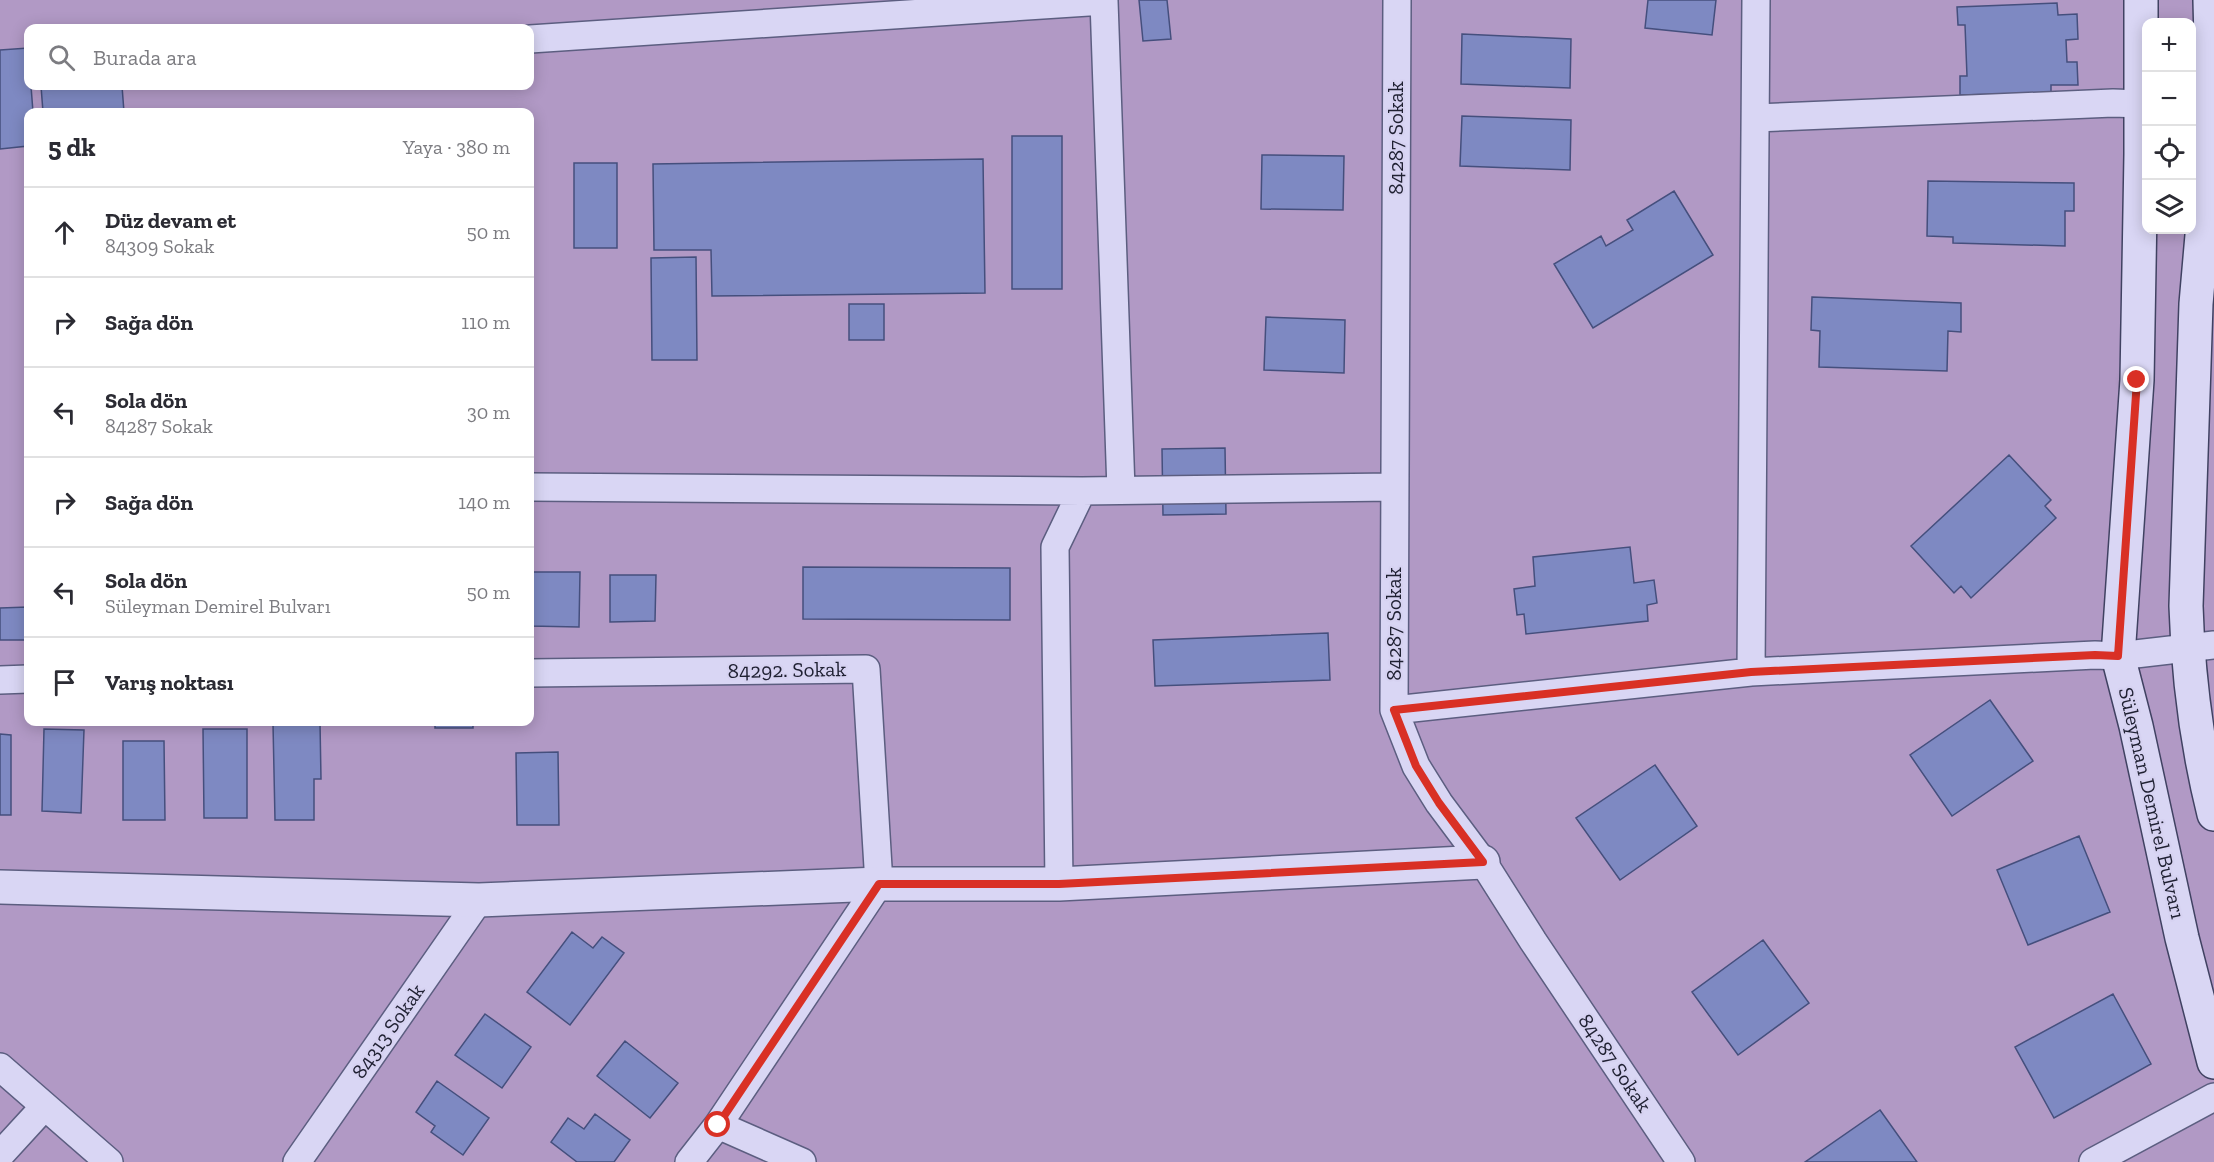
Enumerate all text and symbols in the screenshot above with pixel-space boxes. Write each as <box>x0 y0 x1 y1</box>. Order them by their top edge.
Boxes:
map controls <box>2142 18 2196 234</box>
button: + <box>2142 18 2196 72</box>
search box <box>24 24 534 90</box>
icon: search <box>45 41 78 74</box>
text: Burada ara <box>93 44 197 71</box>
button: − <box>2142 72 2196 126</box>
street label: 84287 Sokak <box>1383 81 1408 195</box>
button: locate <box>2142 126 2196 180</box>
text: 5 dk <box>48 131 96 163</box>
text: Yaya · 380 m <box>403 135 510 159</box>
button: layers <box>2142 180 2196 234</box>
text: Düz devam et <box>105 207 236 234</box>
icon: ahead <box>48 216 81 249</box>
text: 50 m <box>466 220 510 244</box>
text: 84309 Sokak <box>105 234 214 258</box>
icon: right <box>48 306 81 339</box>
text: Sağa dön <box>105 309 193 336</box>
text: 110 m <box>461 310 510 334</box>
route end <box>2123 366 2149 392</box>
text: Sola dön <box>105 387 187 414</box>
icon: left <box>48 396 81 429</box>
text: 30 m <box>467 400 510 424</box>
text: 84287 Sokak <box>105 414 213 438</box>
icon: right <box>48 486 81 519</box>
text: Sağa dön <box>105 489 193 516</box>
text: 140 m <box>458 490 510 514</box>
text: Sola dön <box>105 567 187 594</box>
street label: 84287 Sokak <box>1381 567 1406 681</box>
icon: left <box>48 576 81 609</box>
text: 50 m <box>466 580 510 604</box>
text: Süleyman Demirel Bulvarı <box>105 594 331 618</box>
street label: 84292. Sokak <box>728 656 847 683</box>
icon: arrive <box>48 666 81 699</box>
text: Varış noktası <box>105 669 234 696</box>
street label: Süleyman Demirel Bulvarı <box>2114 685 2191 921</box>
street label: 84313 Sokak <box>346 978 429 1083</box>
street label: 84287 Sokak <box>1573 1009 1658 1117</box>
route start <box>704 1111 730 1137</box>

